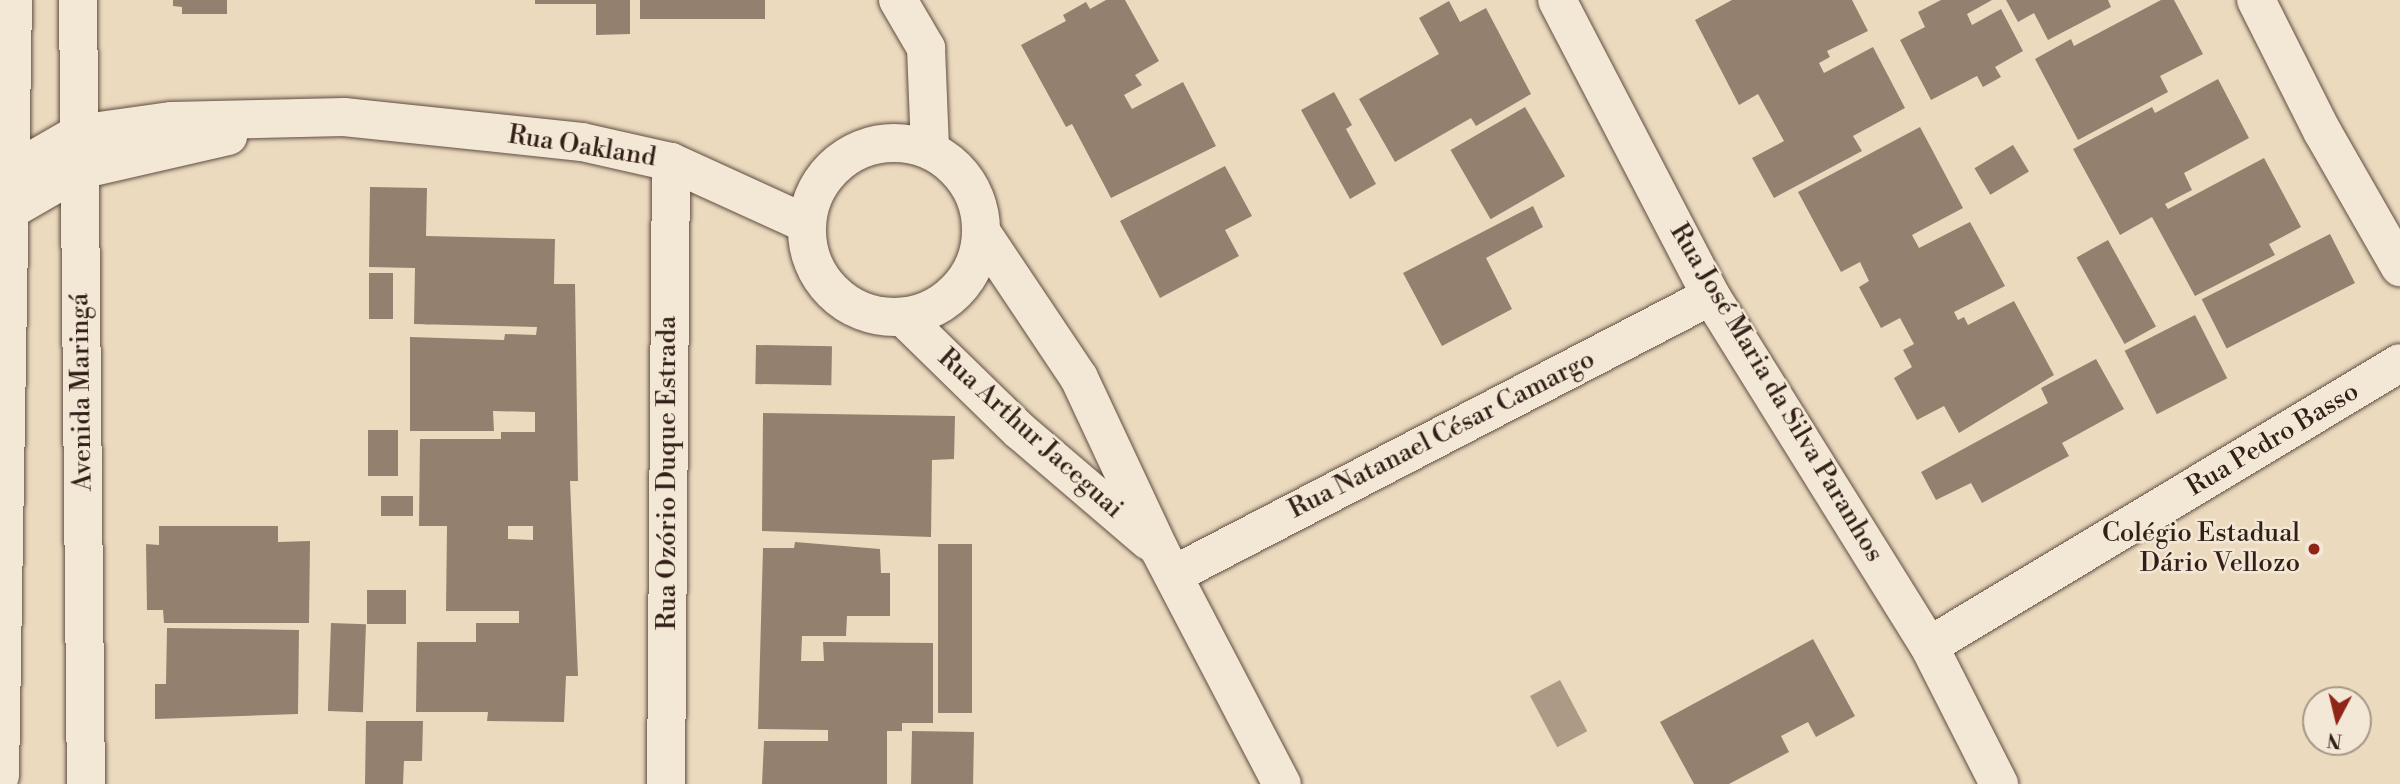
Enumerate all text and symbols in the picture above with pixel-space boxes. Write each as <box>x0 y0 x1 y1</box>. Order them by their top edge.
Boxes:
street label: Rua Oakland <box>506 120 658 174</box>
street label: Rua José Maria da Silva Paranhos <box>1663 218 1889 568</box>
street label: Avenida Maringá <box>65 293 99 491</box>
street label: Rua Ozório Duque Estrada <box>652 316 684 630</box>
street label: Rua Arthur Jaceguai <box>931 343 1129 525</box>
street label: Rua Natanael César Camargo <box>1284 344 1600 526</box>
street label: Rua Pedro Basso <box>2181 376 2365 504</box>
place label: Colégio Estadual Dário Vellozo <box>2102 518 2300 580</box>
marker: Colégio Estadual Dário Vellozo <box>2306 541 2322 557</box>
north arrow <box>2302 686 2372 756</box>
text: N <box>2326 727 2344 753</box>

